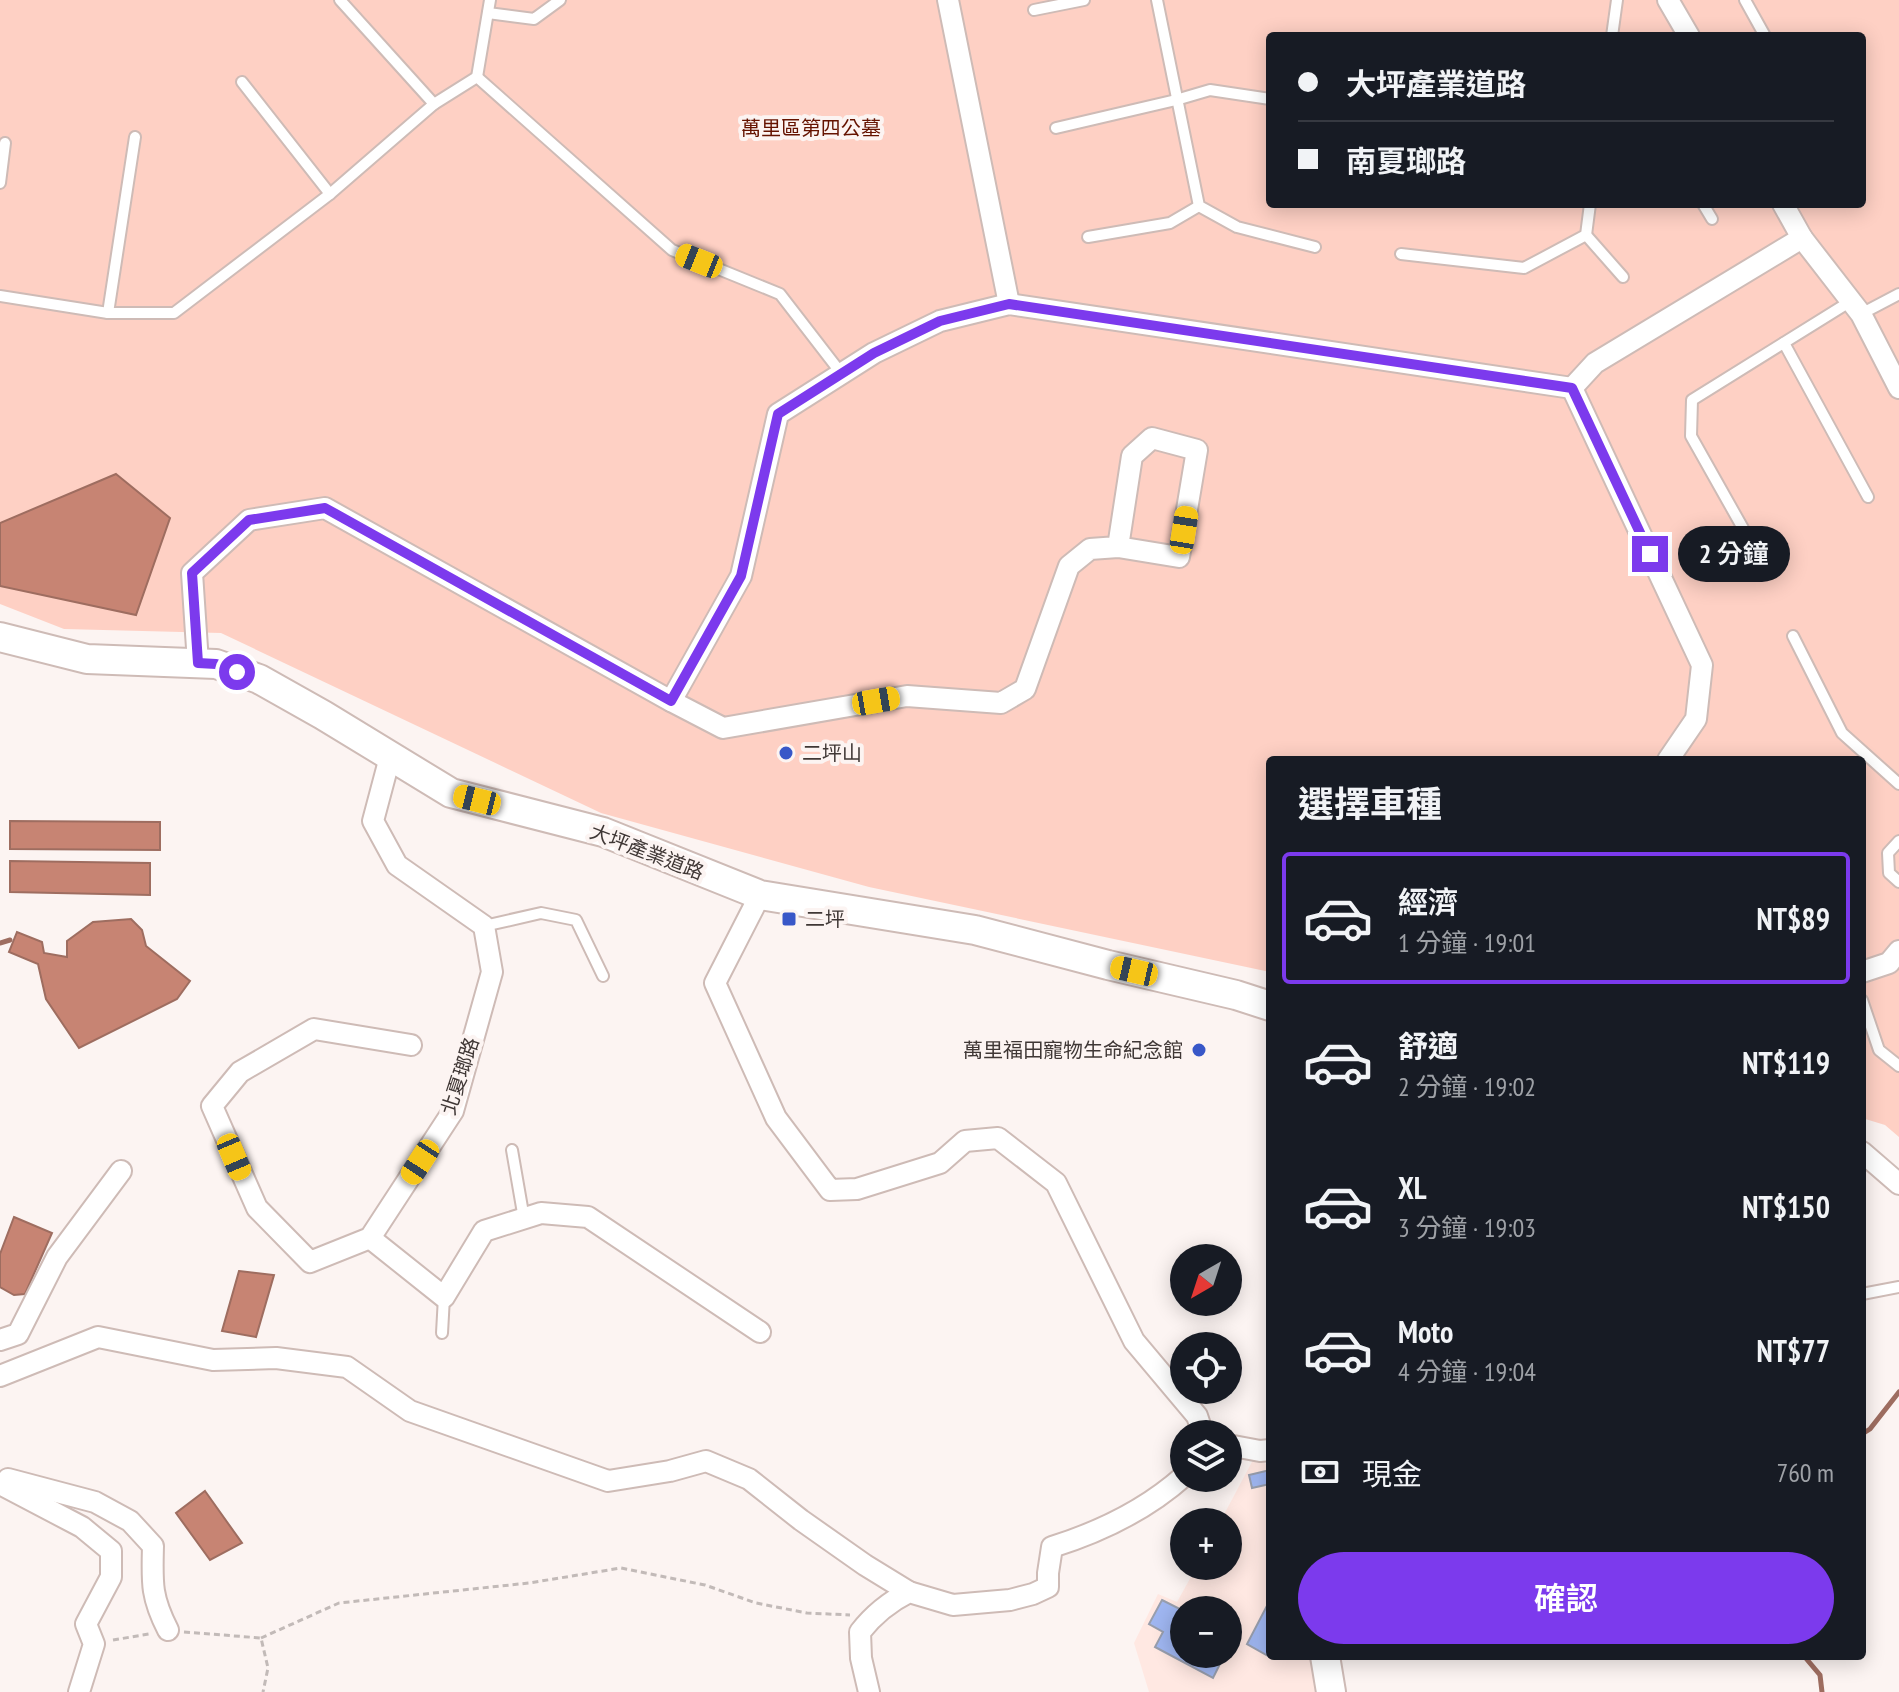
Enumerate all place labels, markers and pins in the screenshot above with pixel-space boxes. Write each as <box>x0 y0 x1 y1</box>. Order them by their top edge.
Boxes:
place label: 二坪山 <box>802 740 862 766</box>
marker: 二坪山 <box>777 744 795 762</box>
place label: 二坪 <box>805 906 845 932</box>
marker: 二坪 <box>780 910 798 928</box>
place label: 萬里福田寵物生命紀念館 <box>963 1037 1183 1063</box>
marker: 萬里福田寵物生命紀念館 <box>1190 1041 1208 1059</box>

